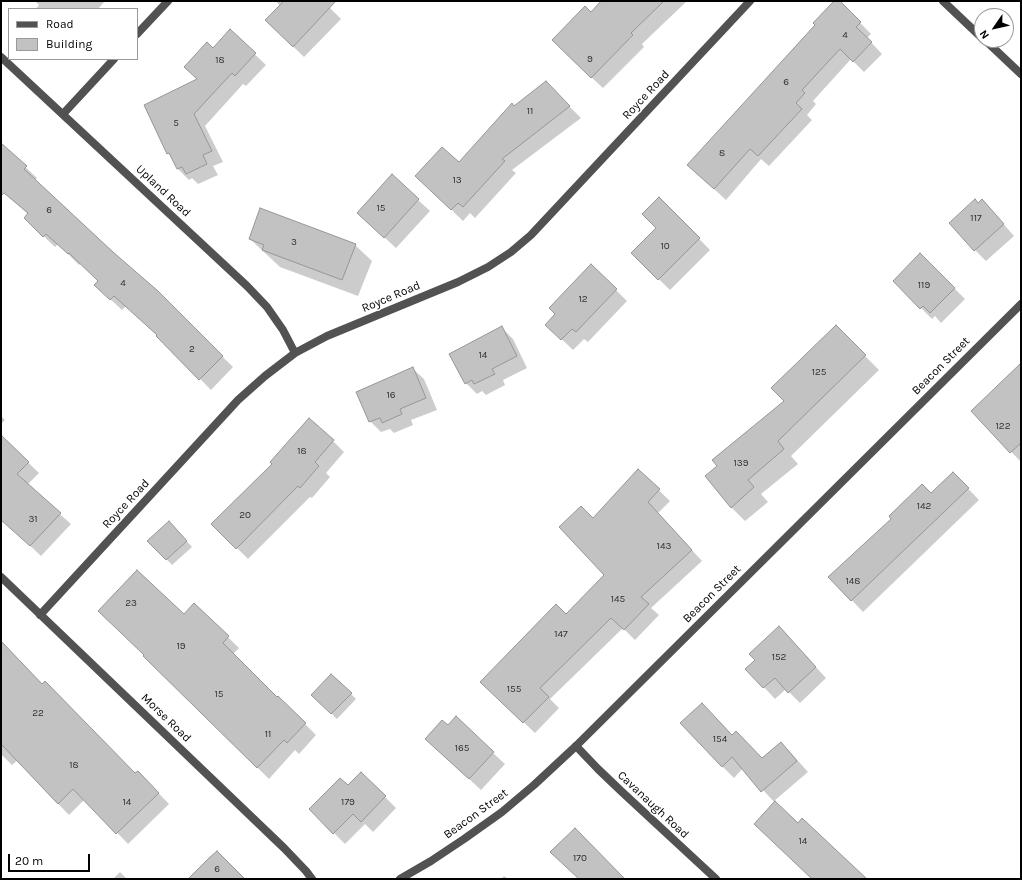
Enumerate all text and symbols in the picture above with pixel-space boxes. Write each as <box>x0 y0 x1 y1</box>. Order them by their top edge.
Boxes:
legend <box>8 8 138 60</box>
north arrow <box>974 8 1014 48</box>
text: Road <box>46 17 74 31</box>
text: N <box>977 28 992 41</box>
house number: 4 <box>842 29 848 41</box>
text: Building <box>46 37 92 51</box>
house number: 9 <box>587 53 593 65</box>
house number: 18 <box>215 54 225 66</box>
street label: Royce Road <box>619 67 673 123</box>
house number: 6 <box>783 76 789 88</box>
house number: 11 <box>527 105 533 117</box>
house number: 5 <box>173 117 179 129</box>
house number: 8 <box>719 147 725 159</box>
street label: Upland Road <box>133 162 193 220</box>
house number: 13 <box>452 174 462 186</box>
house number: 15 <box>377 202 385 214</box>
house number: 6 <box>46 204 52 216</box>
house number: 117 <box>970 212 982 224</box>
house number: 3 <box>291 236 297 248</box>
house number: 10 <box>660 240 670 252</box>
house number: 4 <box>120 277 126 289</box>
street label: Royce Road <box>360 278 422 316</box>
house number: 119 <box>918 279 930 291</box>
house number: 12 <box>578 293 588 305</box>
street label: Beacon Street <box>909 334 973 398</box>
house number: 2 <box>189 343 195 355</box>
house number: 14 <box>479 349 487 361</box>
house number: 125 <box>812 366 826 378</box>
house number: 16 <box>386 389 396 401</box>
house number: 122 <box>996 420 1010 432</box>
house number: 18 <box>297 445 307 457</box>
house number: 139 <box>733 457 749 469</box>
street label: Royce Road <box>99 476 153 532</box>
house number: 142 <box>917 500 931 512</box>
house number: 20 <box>239 509 251 521</box>
house number: 31 <box>28 513 38 525</box>
house number: 143 <box>657 540 671 552</box>
street label: Beacon Street <box>680 562 744 626</box>
house number: 148 <box>845 575 861 587</box>
house number: 145 <box>611 593 625 605</box>
house number: 23 <box>125 597 137 609</box>
house number: 147 <box>554 628 568 640</box>
house number: 19 <box>176 640 186 652</box>
house number: 152 <box>772 651 786 663</box>
house number: 155 <box>507 683 521 695</box>
house number: 15 <box>215 688 223 700</box>
street label: Morse Road <box>138 691 194 745</box>
house number: 22 <box>32 707 44 719</box>
house number: 11 <box>265 728 271 740</box>
house number: 154 <box>713 733 727 745</box>
house number: 165 <box>455 742 469 754</box>
house number: 18 <box>69 759 79 771</box>
street label: Cavanaugh Road <box>614 768 692 842</box>
street label: Beacon Street <box>441 786 511 842</box>
house number: 14 <box>123 796 131 808</box>
house number: 179 <box>341 796 355 808</box>
house number: 14 <box>799 835 807 847</box>
scale bar <box>10 846 92 872</box>
house number: 170 <box>573 852 587 864</box>
text: 20 m <box>15 854 43 868</box>
house number: 6 <box>214 863 220 875</box>

